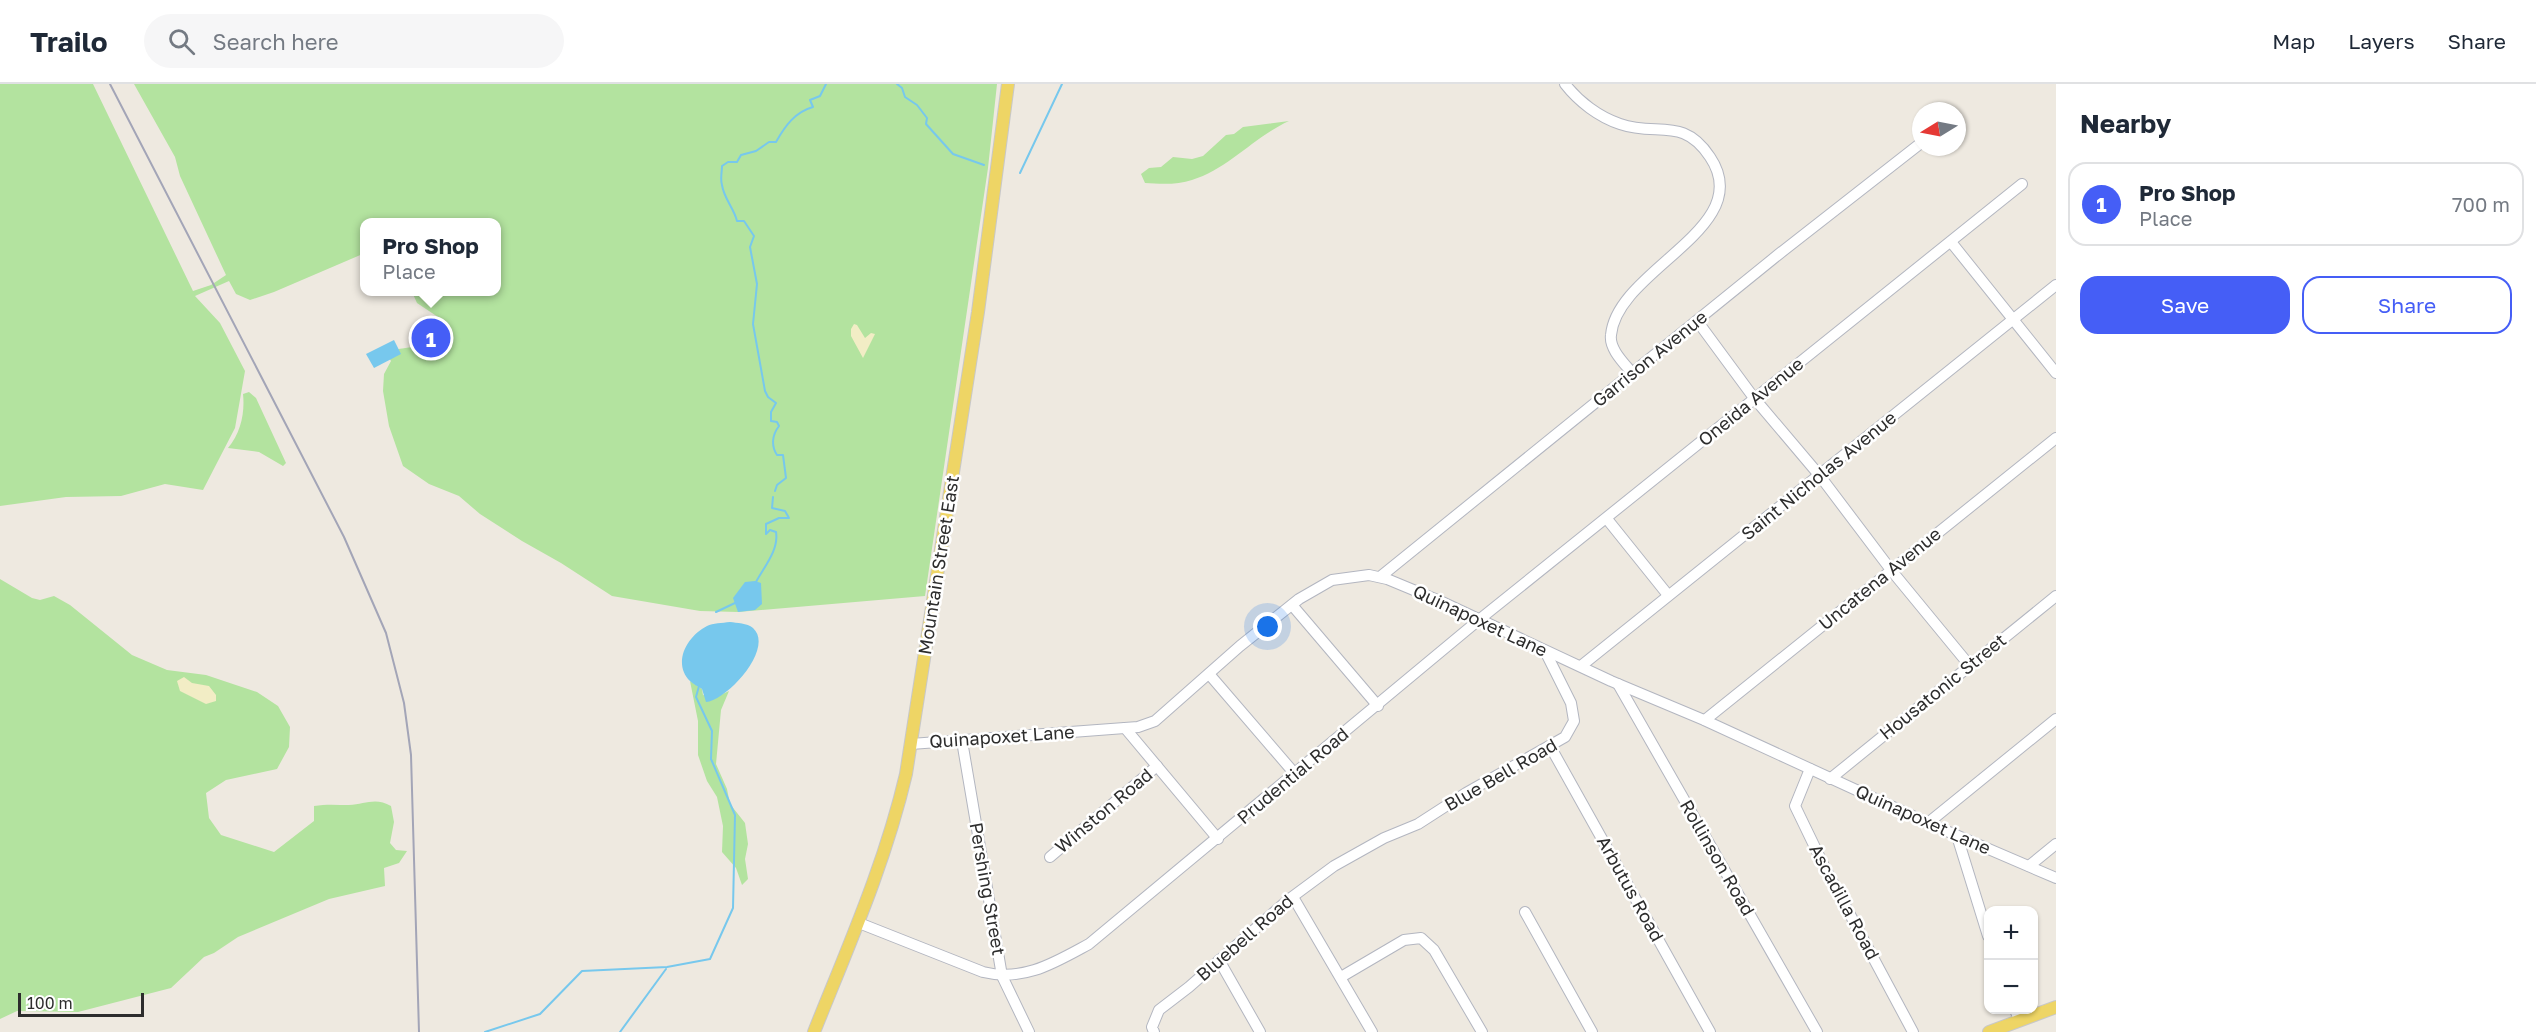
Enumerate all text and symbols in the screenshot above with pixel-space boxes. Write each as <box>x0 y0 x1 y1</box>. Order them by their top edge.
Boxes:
search box <box>144 14 564 68</box>
text: Trailo <box>30 25 108 58</box>
icon: search <box>165 25 198 58</box>
text: Search here <box>213 28 339 55</box>
text: Map <box>2272 28 2315 54</box>
text: Layers <box>2348 28 2415 54</box>
text: Share <box>2448 28 2506 54</box>
north arrow <box>1912 102 1966 156</box>
text: Nearby <box>2080 108 2171 139</box>
text: Pro Shop <box>2139 179 2235 206</box>
text: 1 <box>2096 192 2107 216</box>
text: 700 m <box>2452 192 2510 216</box>
text: Place <box>2139 206 2192 230</box>
popup <box>360 218 501 296</box>
text: Pro Shop <box>382 232 479 259</box>
text: Place <box>382 259 436 283</box>
button: Save <box>2080 276 2290 334</box>
button: Share <box>2302 276 2512 334</box>
street label: Garrison Avenue <box>1588 305 1711 411</box>
pin: 1 <box>412 316 450 360</box>
street label: Oneida Avenue <box>1693 352 1807 450</box>
street label: Saint Nicholas Avenue <box>1737 406 1900 544</box>
street label: Mountain Street East <box>913 474 963 656</box>
street label: Uncatena Avenue <box>1814 522 1945 634</box>
street label: Quinapoxet Lane <box>1410 579 1551 661</box>
your location <box>1253 612 1282 641</box>
street label: Housatonic Street <box>1875 628 2010 744</box>
street label: Quinapoxet Lane <box>929 720 1075 752</box>
street label: Prudential Road <box>1232 722 1353 828</box>
street label: Blue Bell Road <box>1440 733 1561 815</box>
street label: Winston Road <box>1050 763 1157 857</box>
street label: Quinapoxet Lane <box>1852 779 1994 859</box>
street label: Rollinson Road <box>1676 796 1760 919</box>
street label: Pershing Street <box>965 821 1010 957</box>
street label: Arbutus Road <box>1593 832 1669 945</box>
street label: Ascadilla Road <box>1805 840 1885 963</box>
street label: Bluebell Road <box>1192 889 1297 985</box>
map controls <box>1984 906 2038 1014</box>
button: + <box>1984 906 2038 960</box>
button: − <box>1984 960 2038 1014</box>
scale bar <box>18 990 144 1018</box>
text: 100 m <box>27 993 73 1013</box>

